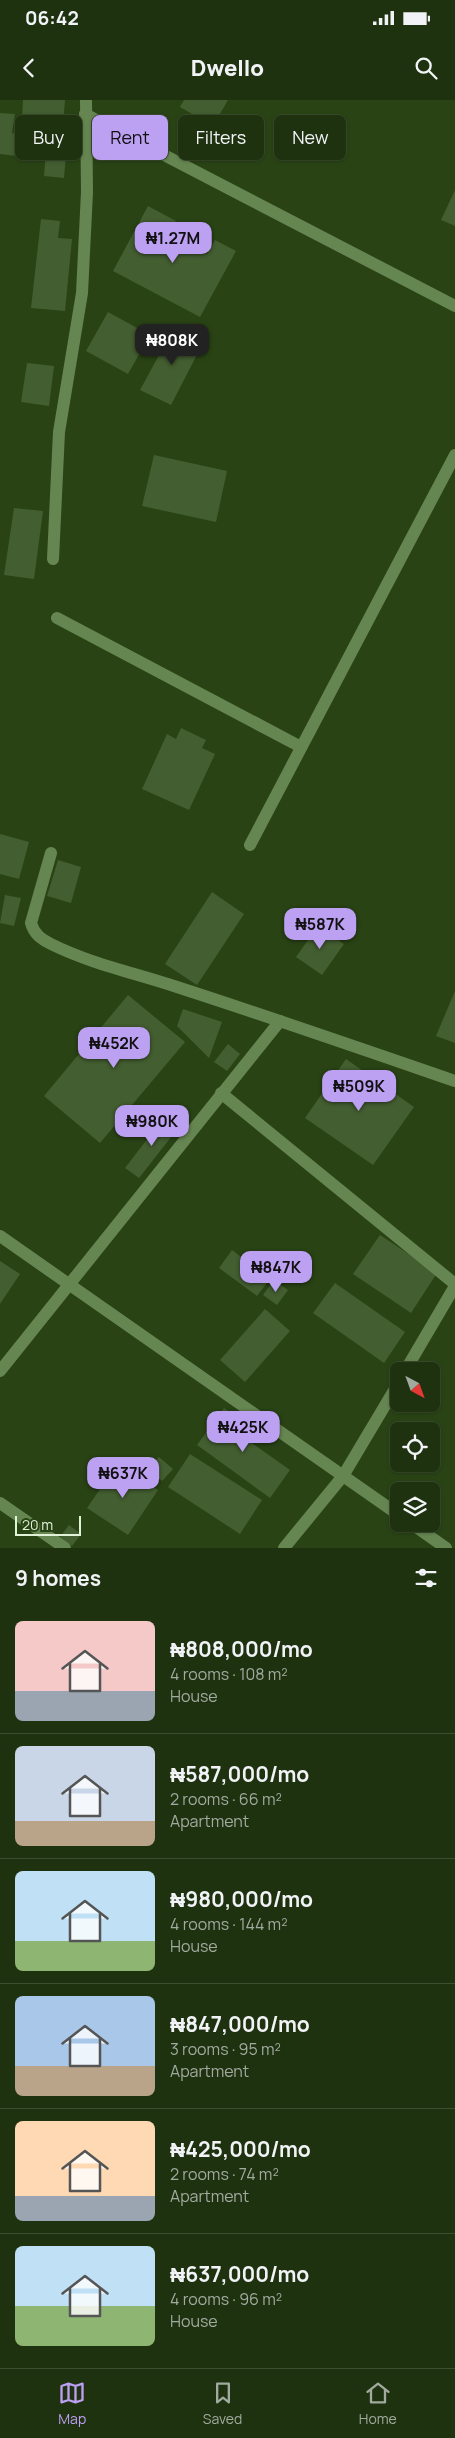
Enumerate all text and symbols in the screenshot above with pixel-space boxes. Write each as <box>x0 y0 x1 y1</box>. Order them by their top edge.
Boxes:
text: 06:42 <box>25 5 79 31</box>
text: Dwello <box>191 53 264 83</box>
icon: back <box>15 54 43 82</box>
icon: search <box>412 54 440 82</box>
chip: Buy <box>15 115 82 160</box>
chip: Rent <box>92 115 168 160</box>
chip: Filters <box>178 115 264 160</box>
chip: New <box>274 115 346 160</box>
pin: ₦1.27M <box>132 221 214 264</box>
text: ₦1.27M <box>146 227 200 249</box>
pin: ₦808K <box>137 324 207 366</box>
text: ₦808K <box>146 329 198 351</box>
pin: ₦587K <box>285 908 355 950</box>
text: ₦587K <box>295 913 345 935</box>
pin: ₦452K <box>79 1026 149 1069</box>
text: ₦452K <box>89 1032 139 1054</box>
pin: ₦509K <box>324 1070 394 1112</box>
text: ₦509K <box>333 1075 385 1097</box>
pin: ₦980K <box>117 1104 187 1147</box>
text: ₦980K <box>126 1110 178 1132</box>
pin: ₦847K <box>241 1250 311 1293</box>
text: ₦847K <box>251 1256 301 1278</box>
north arrow <box>390 1362 440 1412</box>
map controls <box>390 1362 440 1532</box>
pin: ₦425K <box>208 1410 278 1453</box>
text: ₦425K <box>218 1416 268 1438</box>
button: locate <box>390 1422 440 1472</box>
pin: ₦637K <box>88 1456 158 1499</box>
text: ₦637K <box>98 1462 148 1484</box>
button: layers <box>390 1482 440 1532</box>
scale bar <box>15 1513 81 1536</box>
text: 20 m <box>22 1515 53 1534</box>
text: 9 homes <box>15 1564 101 1592</box>
icon: filters <box>412 1564 440 1592</box>
text: ₦808,000/mo <box>170 1635 313 1663</box>
icon: home <box>55 1641 115 1701</box>
text: 4 rooms · 108 m² <box>170 1663 288 1685</box>
text: House <box>170 1685 218 1707</box>
text: ₦587,000/mo <box>170 1760 309 1788</box>
icon: home <box>55 1766 115 1826</box>
text: 2 rooms · 66 m² <box>170 1788 282 1810</box>
text: Apartment <box>170 1810 249 1832</box>
text: ₦980,000/mo <box>170 1885 313 1913</box>
icon: home <box>55 1891 115 1951</box>
text: 4 rooms · 144 m² <box>170 1913 288 1935</box>
text: House <box>170 1935 218 1957</box>
text: ₦847,000/mo <box>170 2010 310 2038</box>
icon: home <box>55 2016 115 2076</box>
text: 3 rooms · 95 m² <box>170 2038 281 2060</box>
text: Apartment <box>170 2060 249 2082</box>
text: ₦425,000/mo <box>170 2135 311 2163</box>
icon: home <box>55 2141 115 2201</box>
text: 2 rooms · 74 m² <box>170 2163 279 2185</box>
text: Apartment <box>170 2185 249 2207</box>
text: ₦637,000/mo <box>170 2260 309 2288</box>
icon: home <box>55 2266 115 2326</box>
text: 4 rooms · 96 m² <box>170 2288 282 2310</box>
text: House <box>170 2310 218 2332</box>
tab: Map <box>58 2379 86 2428</box>
tab: Saved <box>203 2379 242 2428</box>
tab: Home <box>359 2379 397 2428</box>

